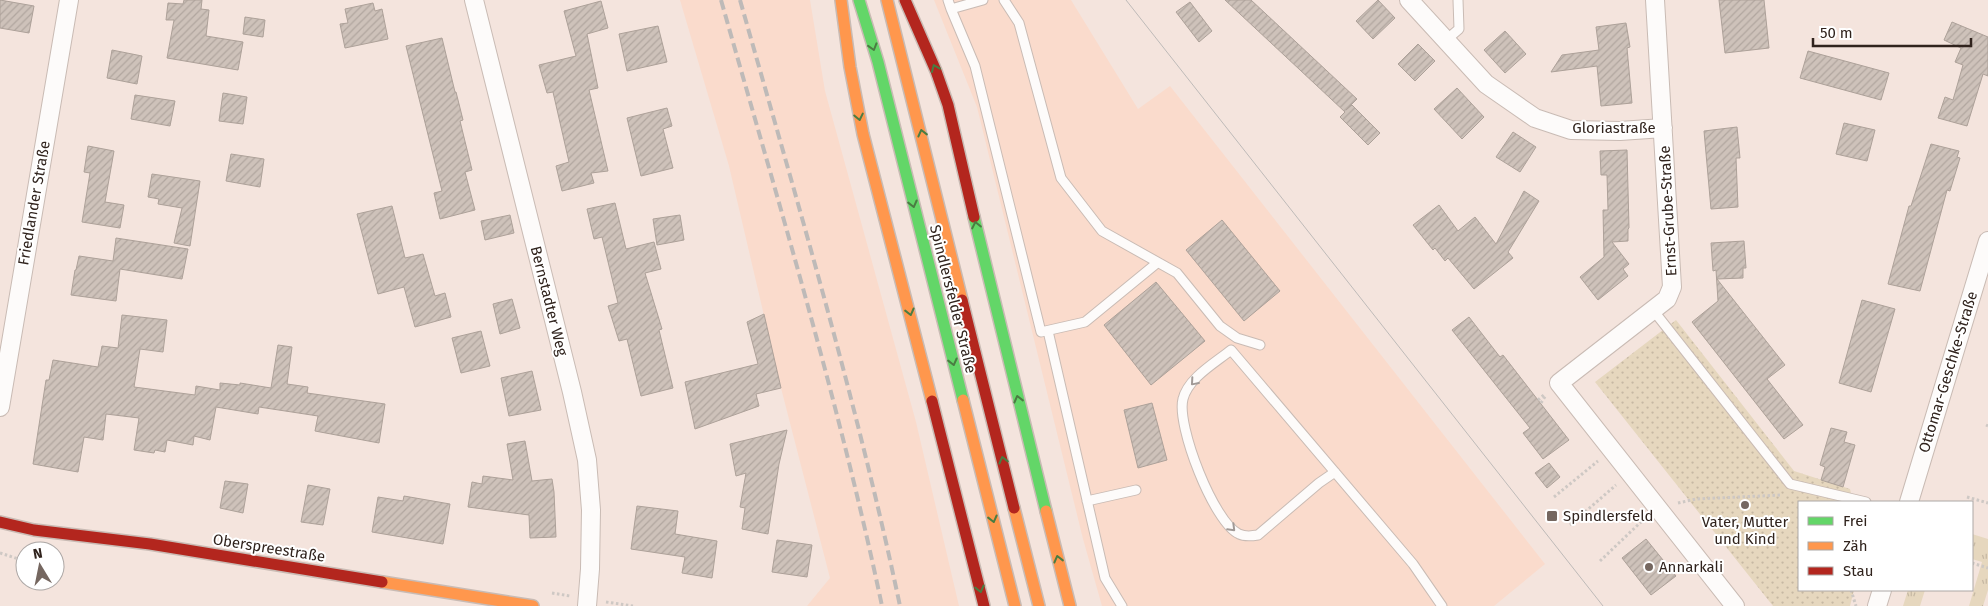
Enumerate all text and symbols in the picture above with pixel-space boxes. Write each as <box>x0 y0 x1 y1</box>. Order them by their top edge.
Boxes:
scale bar <box>1813 15 1970 47</box>
text: 50 m <box>1820 24 1853 42</box>
one-way arrow <box>868 42 878 50</box>
one-way arrow <box>931 64 941 73</box>
one-way arrow <box>853 113 864 122</box>
street label: Gloriastraße <box>1572 119 1656 137</box>
one-way arrow <box>917 129 927 137</box>
street label: Friedlander Straße <box>14 139 54 267</box>
street label: Ernst-Grube-Straße <box>1656 145 1680 277</box>
one-way arrow <box>908 200 918 208</box>
one-way arrow <box>971 221 982 229</box>
street label: Spindlersfelder Straße <box>926 223 980 375</box>
street label: Bernstadter Weg <box>527 244 571 358</box>
street label: Ottomar-Geschke-Straße <box>1915 289 1981 455</box>
one-way arrow <box>904 308 915 317</box>
one-way arrow <box>947 357 958 366</box>
one-way arrow <box>1191 377 1200 386</box>
one-way arrow <box>1013 394 1024 403</box>
one-way arrow <box>998 456 1009 465</box>
marker: Vater, Mutter und Kind <box>1739 499 1751 511</box>
legend <box>1798 501 1973 591</box>
place label: Spindlersfeld <box>1563 507 1653 525</box>
marker: Spindlersfeld <box>1545 509 1559 523</box>
text: Frei <box>1843 512 1868 530</box>
place label: Vater, Mutter und Kind <box>1702 513 1788 548</box>
one-way arrow <box>987 515 998 524</box>
one-way arrow <box>1226 522 1235 531</box>
street label: Oberspreestraße <box>212 530 326 566</box>
text: Zäh <box>1843 537 1868 555</box>
north arrow <box>15 541 65 591</box>
text: N <box>32 545 44 563</box>
one-way arrow <box>1053 554 1064 563</box>
place label: Annarkali <box>1659 558 1723 576</box>
marker: Annarkali <box>1643 561 1655 573</box>
text: Stau <box>1843 562 1873 580</box>
one-way arrow <box>974 584 984 592</box>

